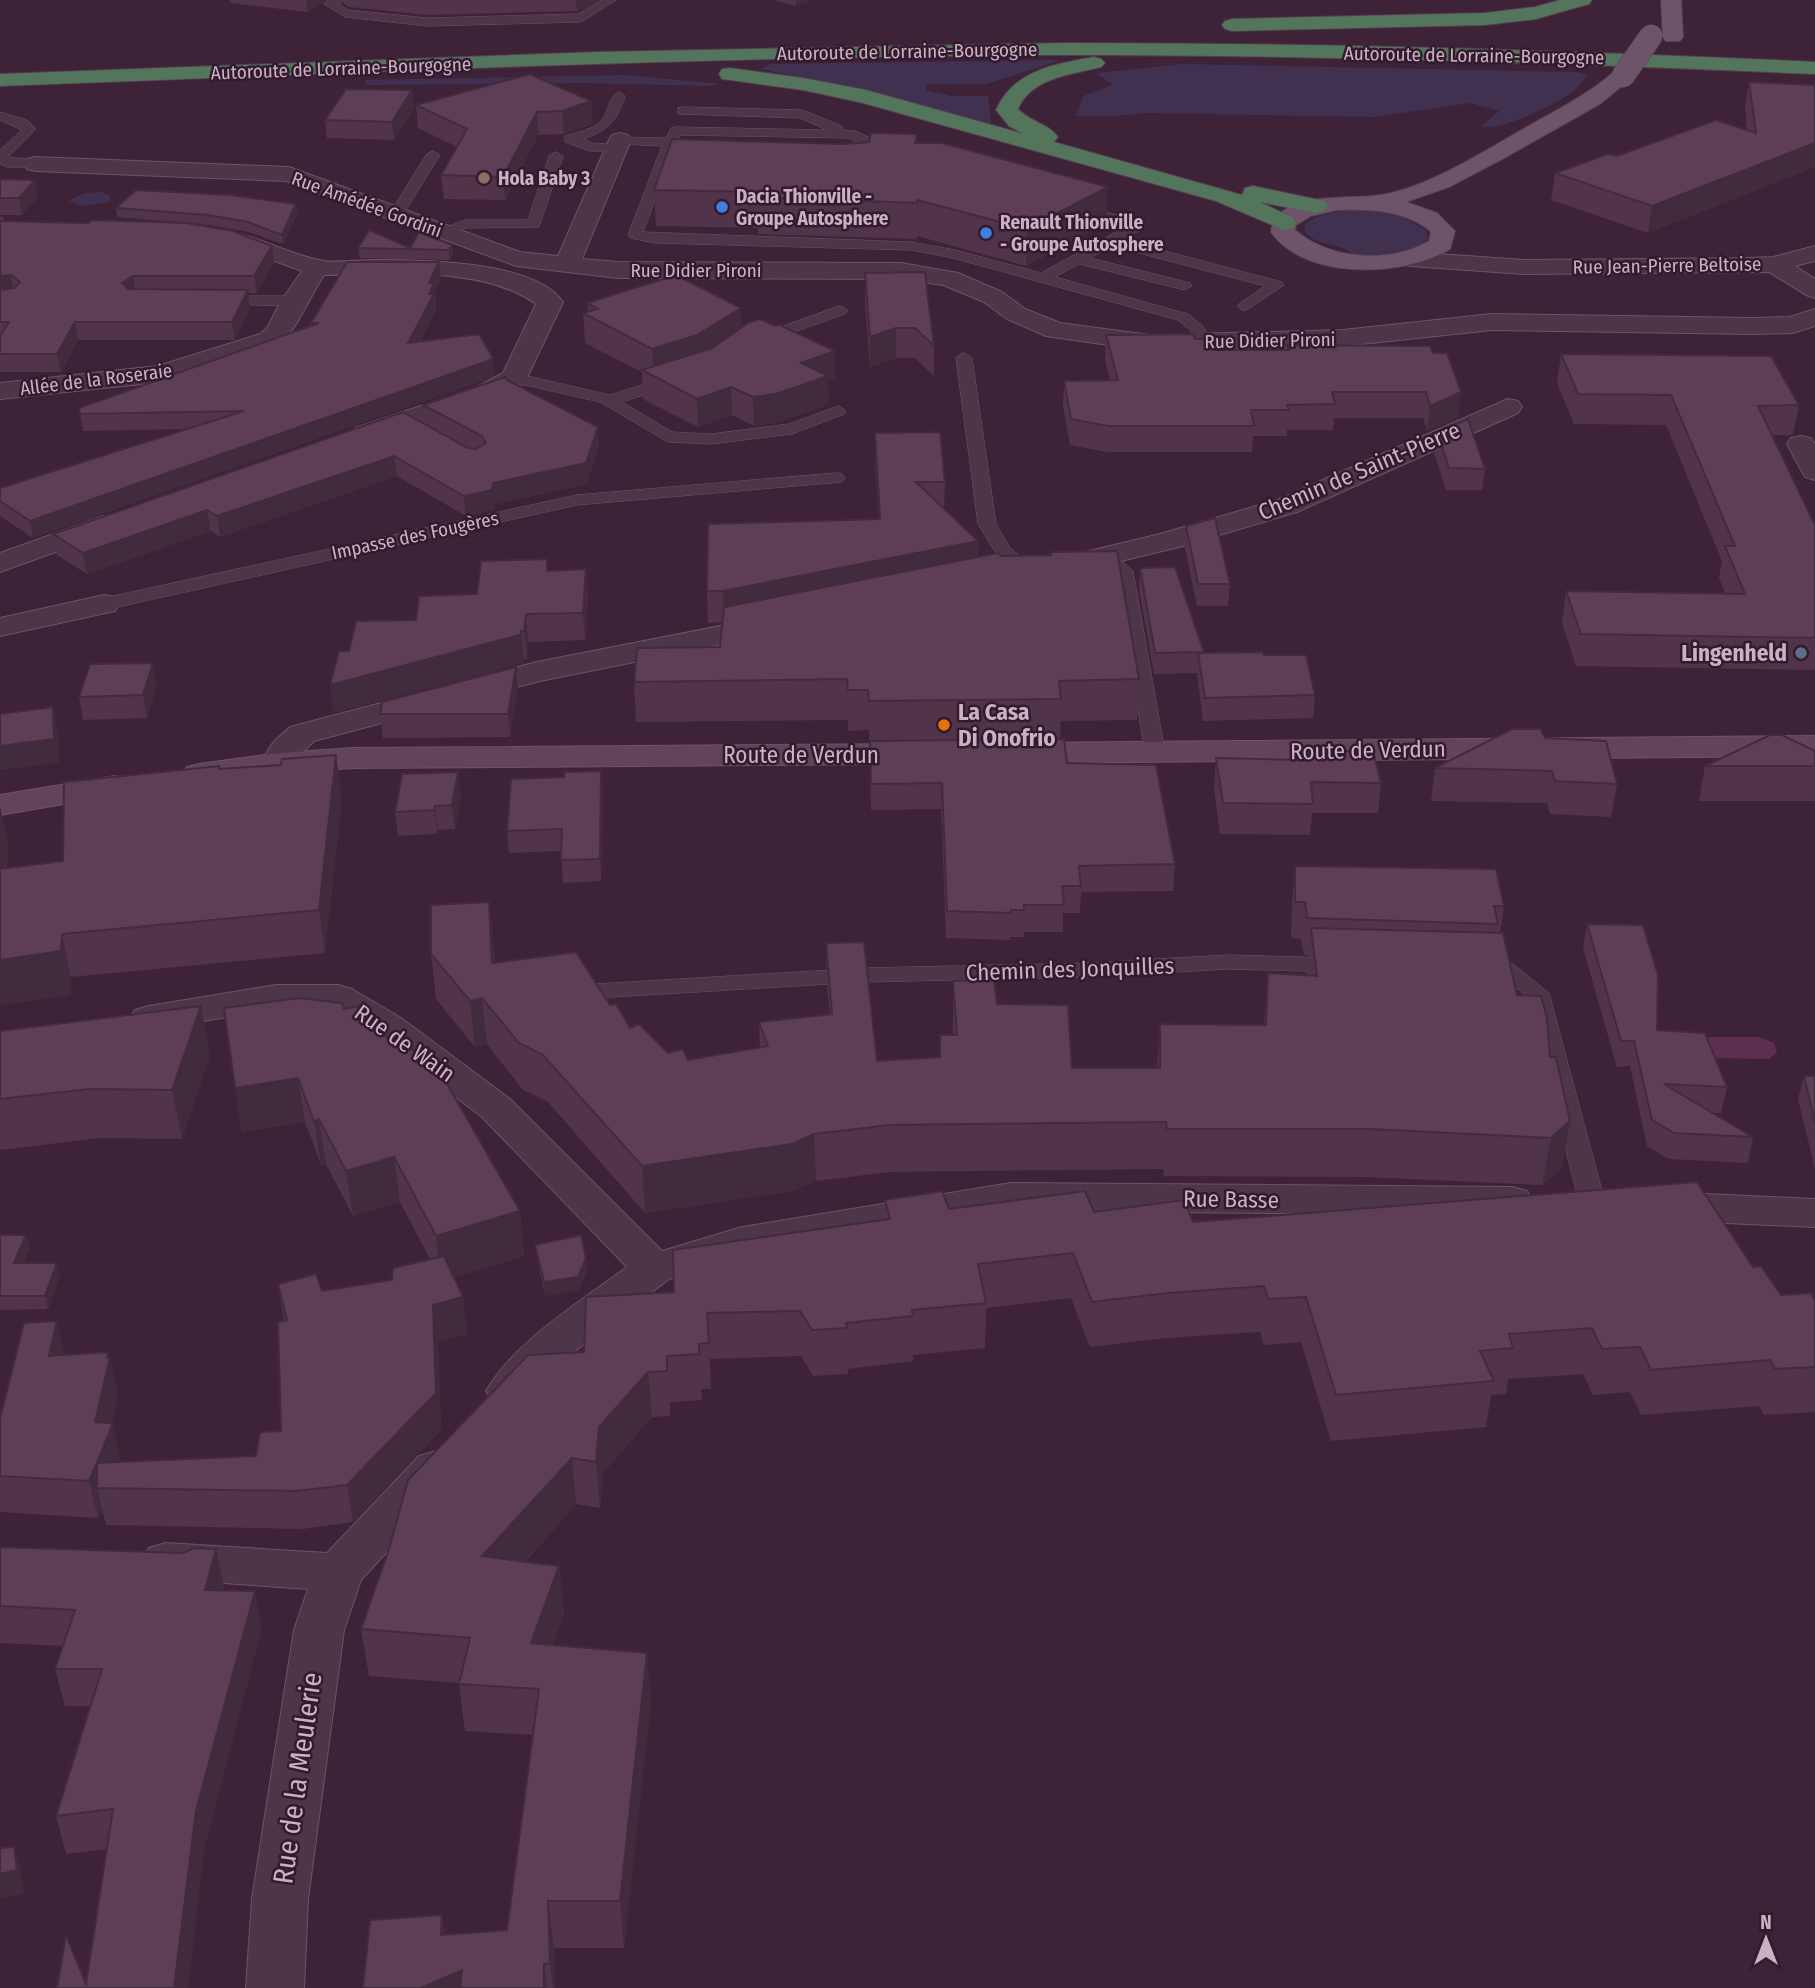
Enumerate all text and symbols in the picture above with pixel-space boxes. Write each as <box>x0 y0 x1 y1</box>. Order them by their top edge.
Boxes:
street label: Autoroute de Lorraine-Bourgogne <box>777 38 1037 65</box>
street label: Autoroute de Lorraine-Bourgogne <box>1344 42 1604 69</box>
street label: Autoroute de Lorraine-Bourgogne <box>210 52 472 85</box>
street label: Rue Amédée Gordini <box>289 167 445 242</box>
place label: Hola Baby 3 <box>498 167 590 190</box>
marker: Hola Baby 3 <box>476 170 492 186</box>
place label: Dacia Thionville - Groupe Autosphere <box>736 185 889 230</box>
marker: Dacia Thionville - Groupe Autosphere <box>714 199 730 215</box>
place label: Renault Thionville - Groupe Autosphere <box>1000 211 1164 256</box>
marker: Renault Thionville - Groupe Autosphere <box>978 225 994 241</box>
street label: Rue Jean-Pierre Beltoise <box>1573 252 1761 279</box>
street label: Rue Didier Pironi <box>630 259 762 282</box>
street label: Rue Didier Pironi <box>1204 328 1336 353</box>
street label: Allée de la Roseraie <box>19 359 173 400</box>
street label: Chemin de Saint-Pierre <box>1254 416 1464 526</box>
street label: Impasse des Fougères <box>330 507 501 564</box>
place label: Lingenheld <box>1681 639 1787 667</box>
marker: Lingenheld <box>1793 645 1809 661</box>
place label: La Casa Di Onofrio <box>958 698 1055 752</box>
marker: La Casa Di Onofrio <box>936 717 952 733</box>
street label: Route de Verdun <box>1290 735 1446 765</box>
street label: Route de Verdun <box>723 741 879 769</box>
street label: Chemin des Jonquilles <box>965 951 1175 987</box>
street label: Rue de Wain <box>349 998 461 1088</box>
street label: Rue Basse <box>1183 1184 1279 1214</box>
street label: Rue de la Meulerie <box>266 1670 329 1886</box>
north arrow <box>1731 1904 1801 1974</box>
text: N <box>1760 1911 1772 1934</box>

